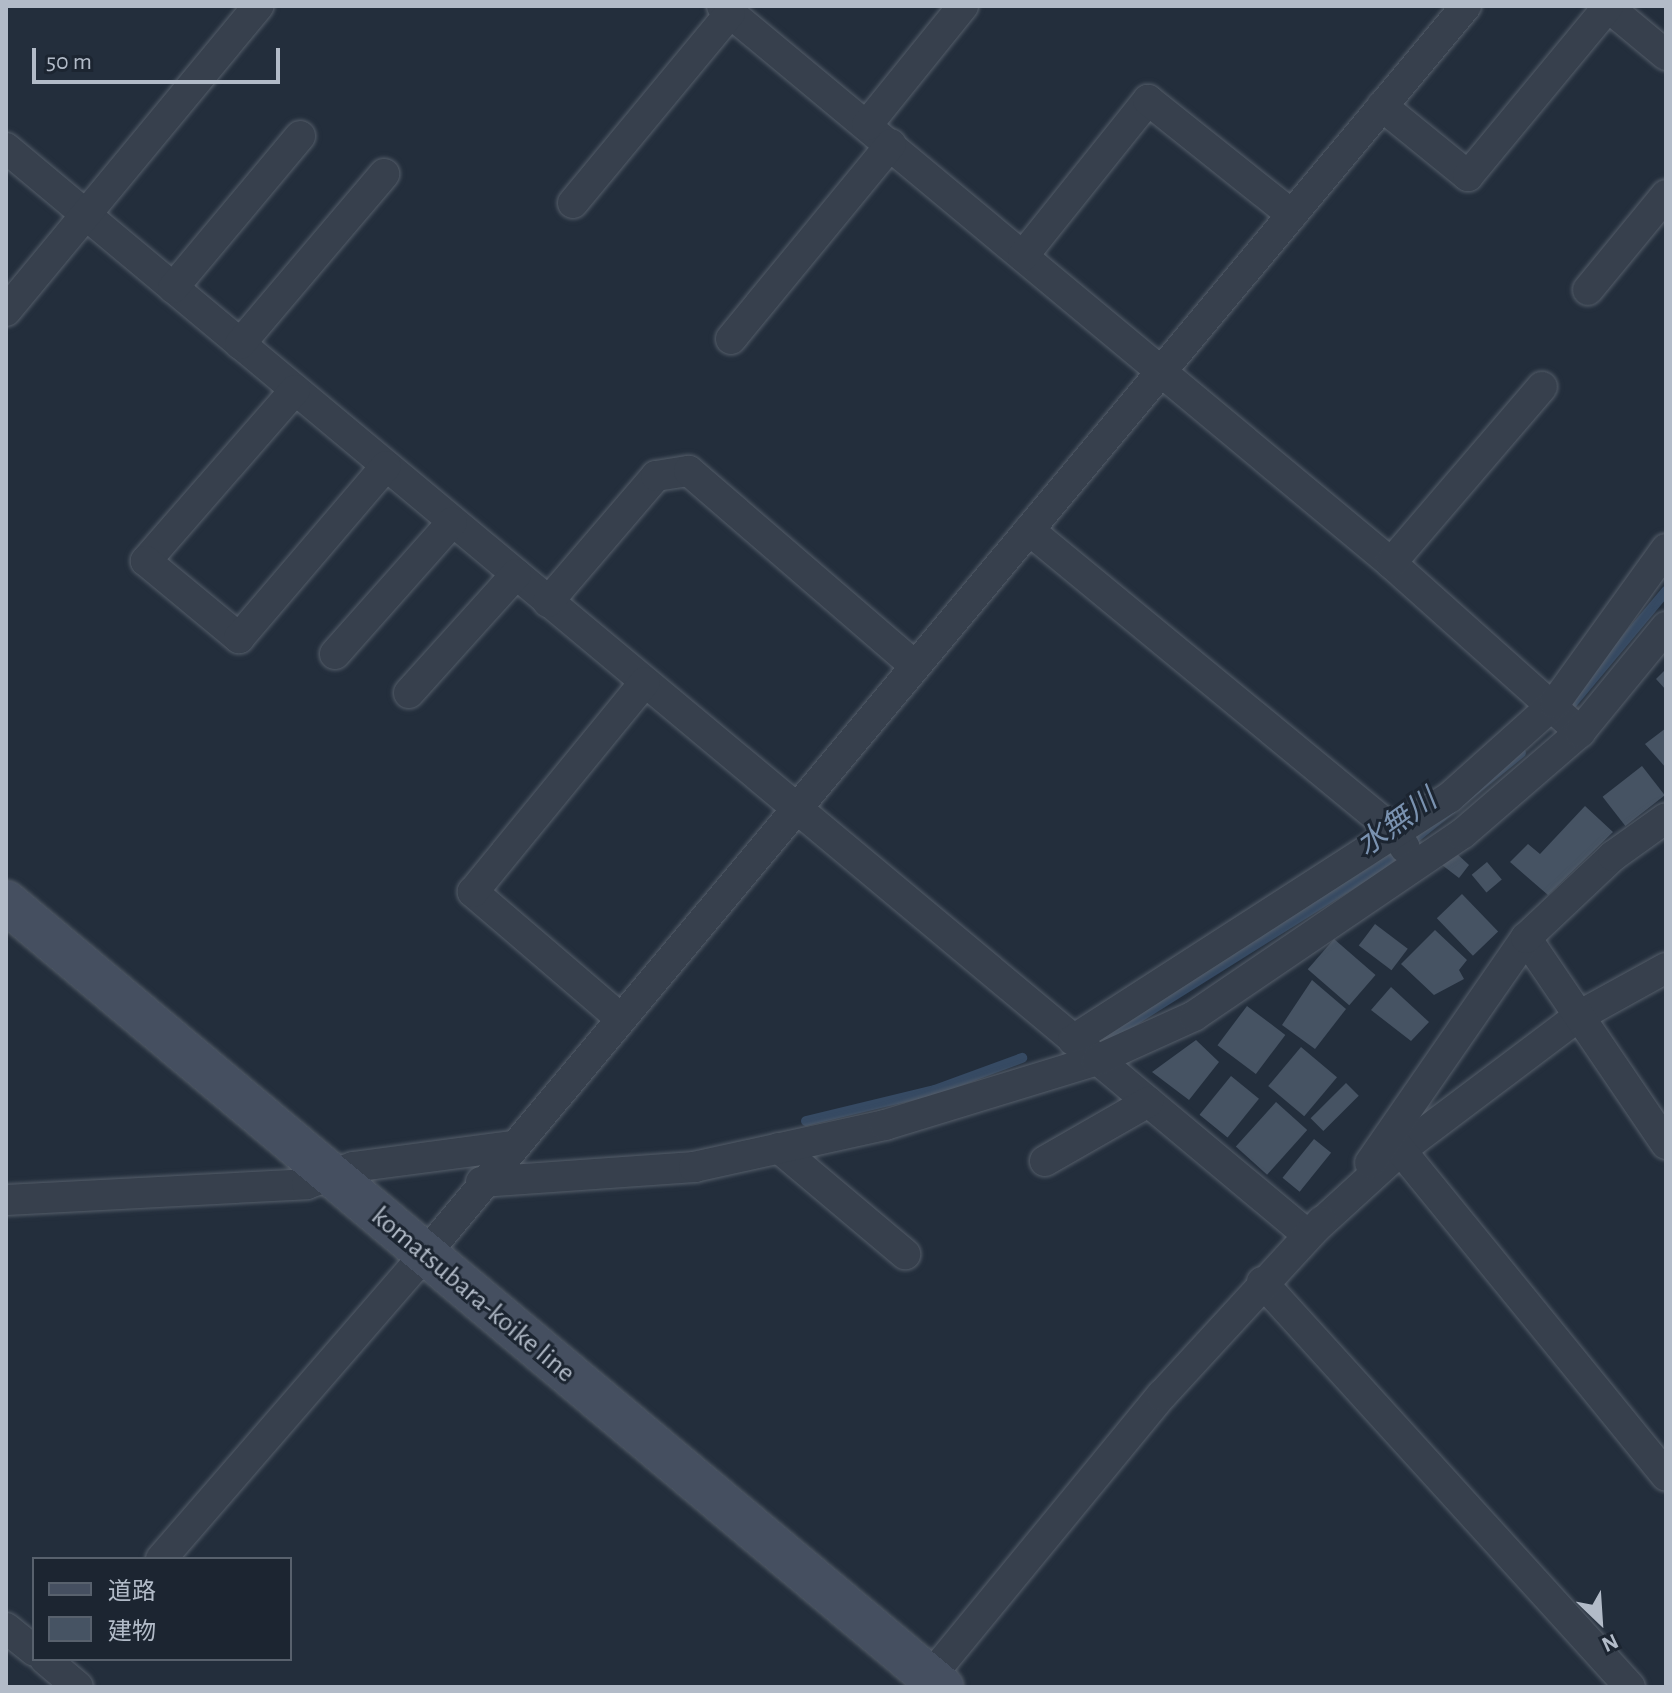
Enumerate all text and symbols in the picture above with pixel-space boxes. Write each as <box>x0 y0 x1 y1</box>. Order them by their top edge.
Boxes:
scale bar <box>36 32 284 82</box>
text: 50 m <box>46 50 92 74</box>
water label: 水無川 <box>1350 782 1444 864</box>
street label: komatsubara-koike line <box>364 1200 582 1390</box>
legend <box>32 1557 292 1661</box>
text: 道路 <box>108 1580 156 1604</box>
north arrow <box>1560 1581 1640 1661</box>
text: 建物 <box>108 1620 156 1644</box>
text: N <box>1599 1630 1622 1656</box>

